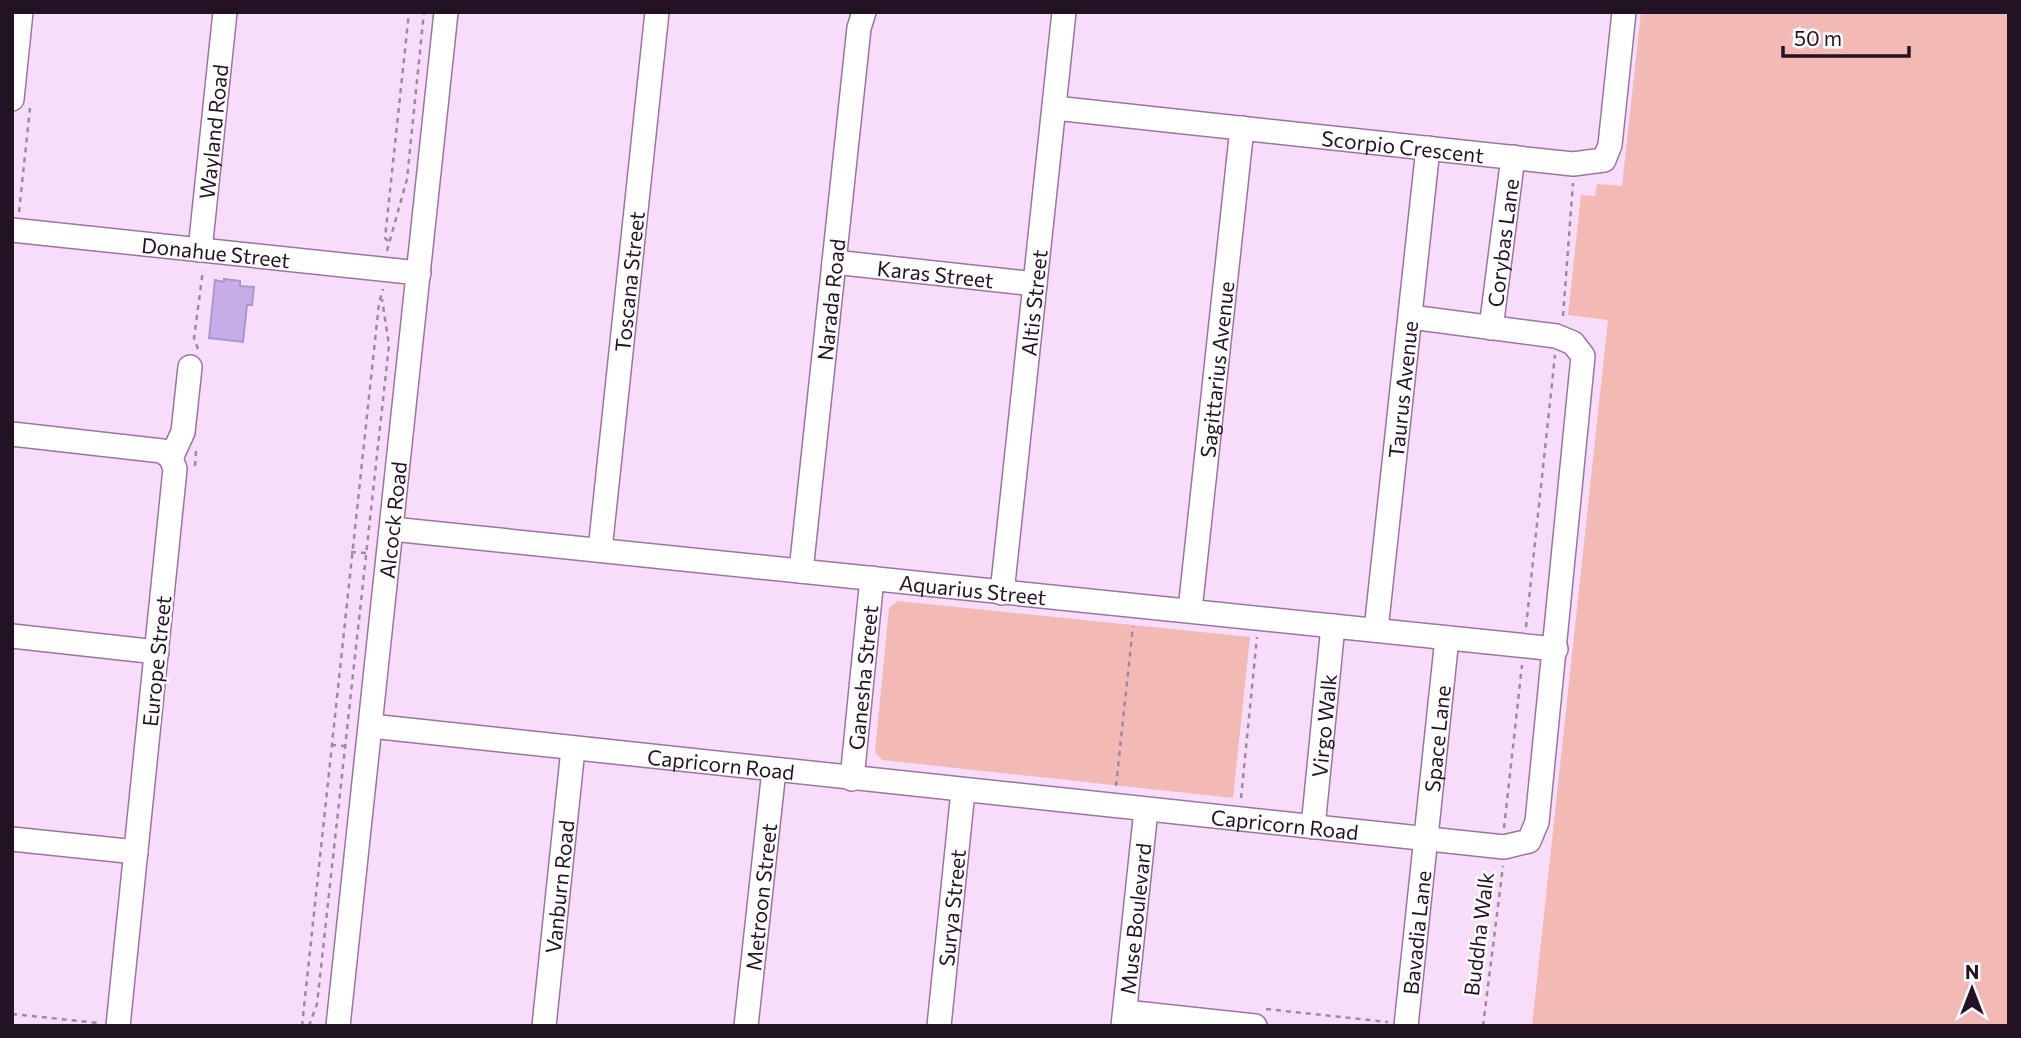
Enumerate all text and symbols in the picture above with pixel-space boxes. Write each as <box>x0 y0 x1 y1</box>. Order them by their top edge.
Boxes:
scale bar <box>1783 14 1909 58</box>
text: 50 m <box>1794 25 1842 50</box>
street label: Wayland Road <box>193 63 232 200</box>
street label: Scorpio Crescent <box>1320 124 1485 167</box>
street label: Corybas Lane <box>1481 177 1523 308</box>
street label: Toscana Street <box>609 210 648 353</box>
street label: Donahue Street <box>140 231 291 272</box>
street label: Narada Road <box>811 237 849 362</box>
street label: Altis Street <box>1015 248 1051 357</box>
street label: Karas Street <box>876 254 995 292</box>
street label: Sagittarius Avenue <box>1194 280 1238 459</box>
street label: Taurus Avenue <box>1382 319 1422 459</box>
street label: Alcock Road <box>373 460 411 580</box>
street label: Aquarius Street <box>898 569 1048 609</box>
street label: Europe Street <box>137 594 175 728</box>
street label: Ganesha Street <box>842 604 882 751</box>
street label: Virgo Walk <box>1306 673 1341 778</box>
street label: Space Lane <box>1418 684 1454 793</box>
street label: Capricorn Road <box>646 743 796 784</box>
street label: Capricorn Road <box>1210 803 1360 844</box>
street label: Vanburn Road <box>539 819 578 955</box>
street label: Metroon Street <box>740 822 781 972</box>
street label: Muse Boulevard <box>1114 842 1155 996</box>
street label: Surya Street <box>933 848 969 967</box>
street label: Bavadia Lane <box>1397 869 1435 996</box>
street label: Buddha Walk <box>1458 871 1498 997</box>
north arrow <box>1937 954 2007 1024</box>
text: N <box>1965 960 1979 983</box>

